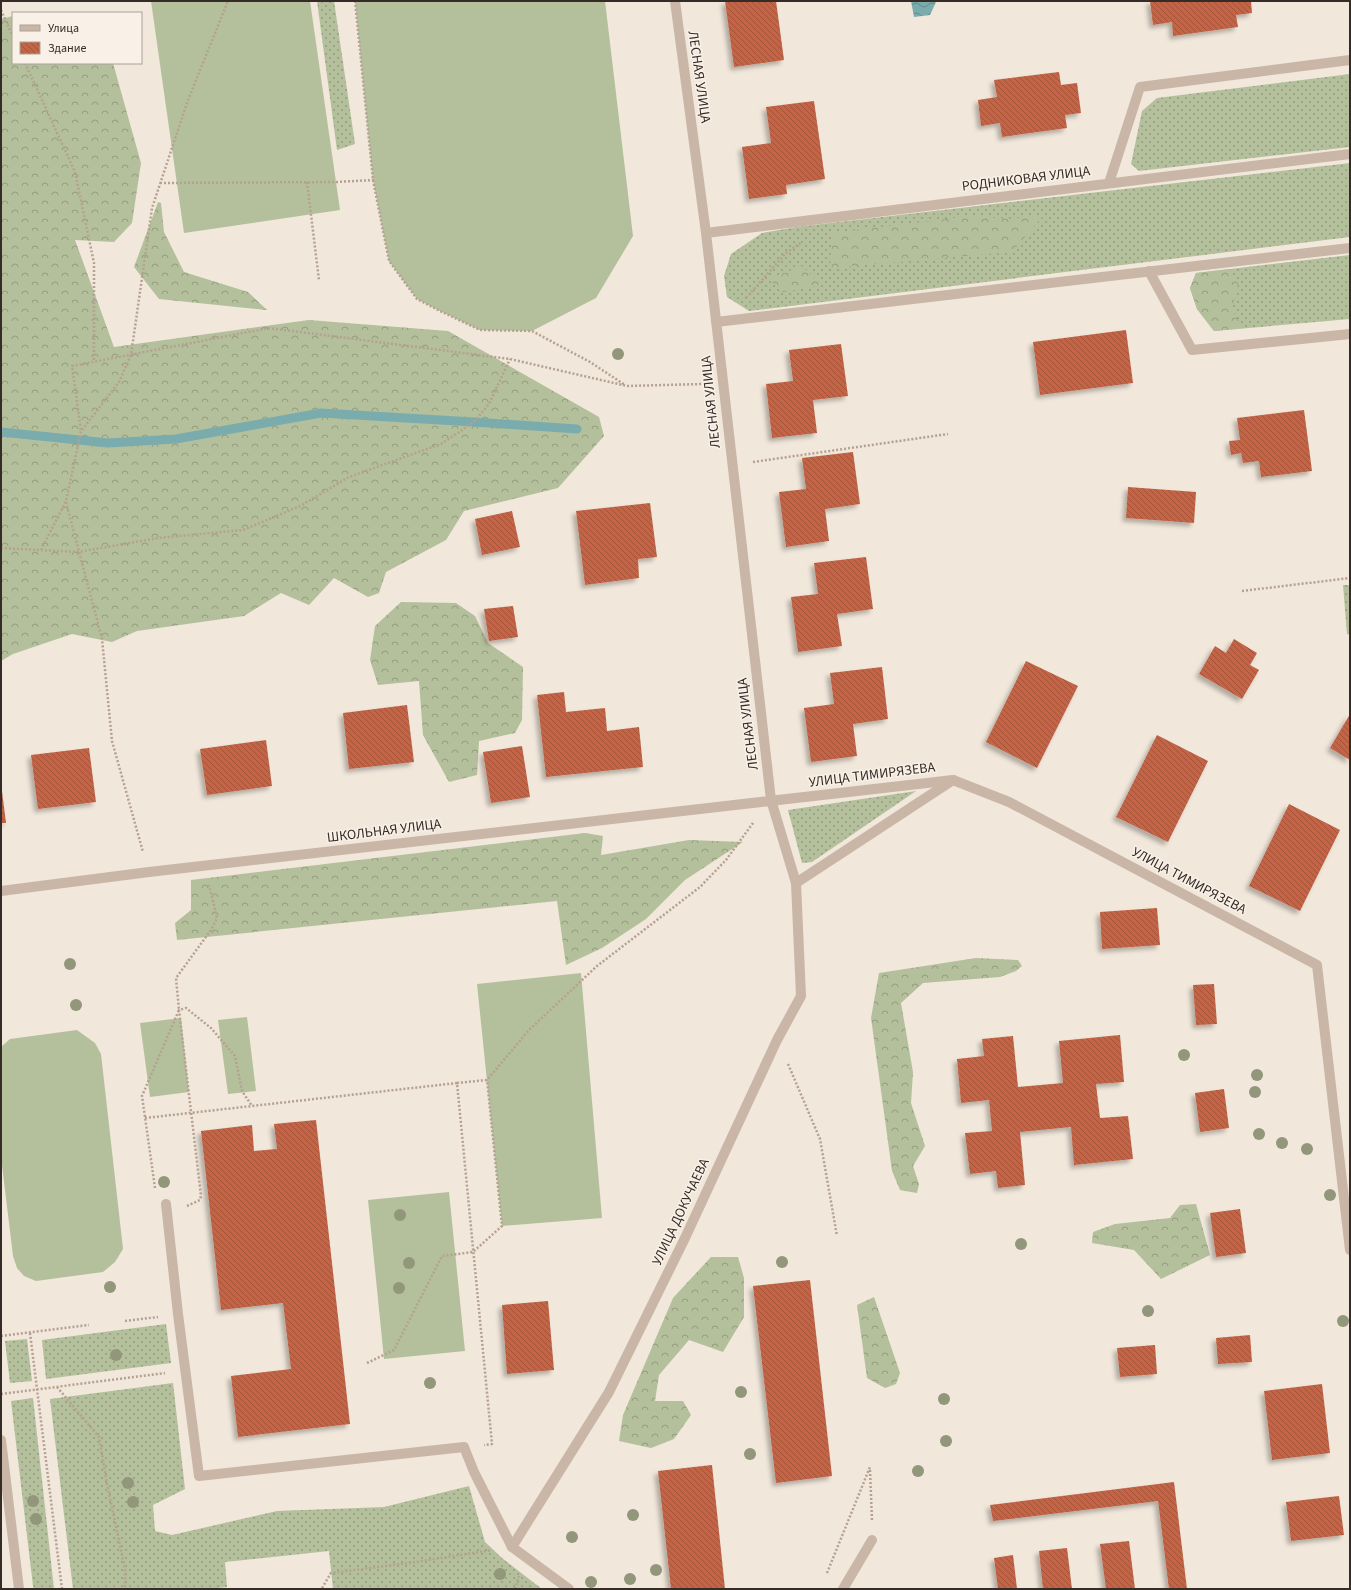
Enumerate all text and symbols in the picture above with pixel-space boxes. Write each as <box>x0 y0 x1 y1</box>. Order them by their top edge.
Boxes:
legend <box>12 12 142 64</box>
text: Улица <box>48 20 79 37</box>
street label: ЛЕСНАЯ УЛИЦА <box>683 30 715 125</box>
text: Здание <box>48 40 87 57</box>
street label: РОДНИКОВАЯ УЛИЦА <box>961 161 1092 197</box>
street label: ЛЕСНАЯ УЛИЦА <box>696 354 726 449</box>
street label: ЛЕСНАЯ УЛИЦА <box>732 676 764 771</box>
street label: УЛИЦА ТИМИРЯЗЕВА <box>808 757 937 793</box>
street label: ШКОЛЬНАЯ УЛИЦА <box>326 814 443 848</box>
street label: УЛИЦА ТИМИРЯЗЕВА <box>1128 842 1250 920</box>
street label: УЛИЦА ДОКУЧАЕВА <box>647 1155 715 1269</box>

